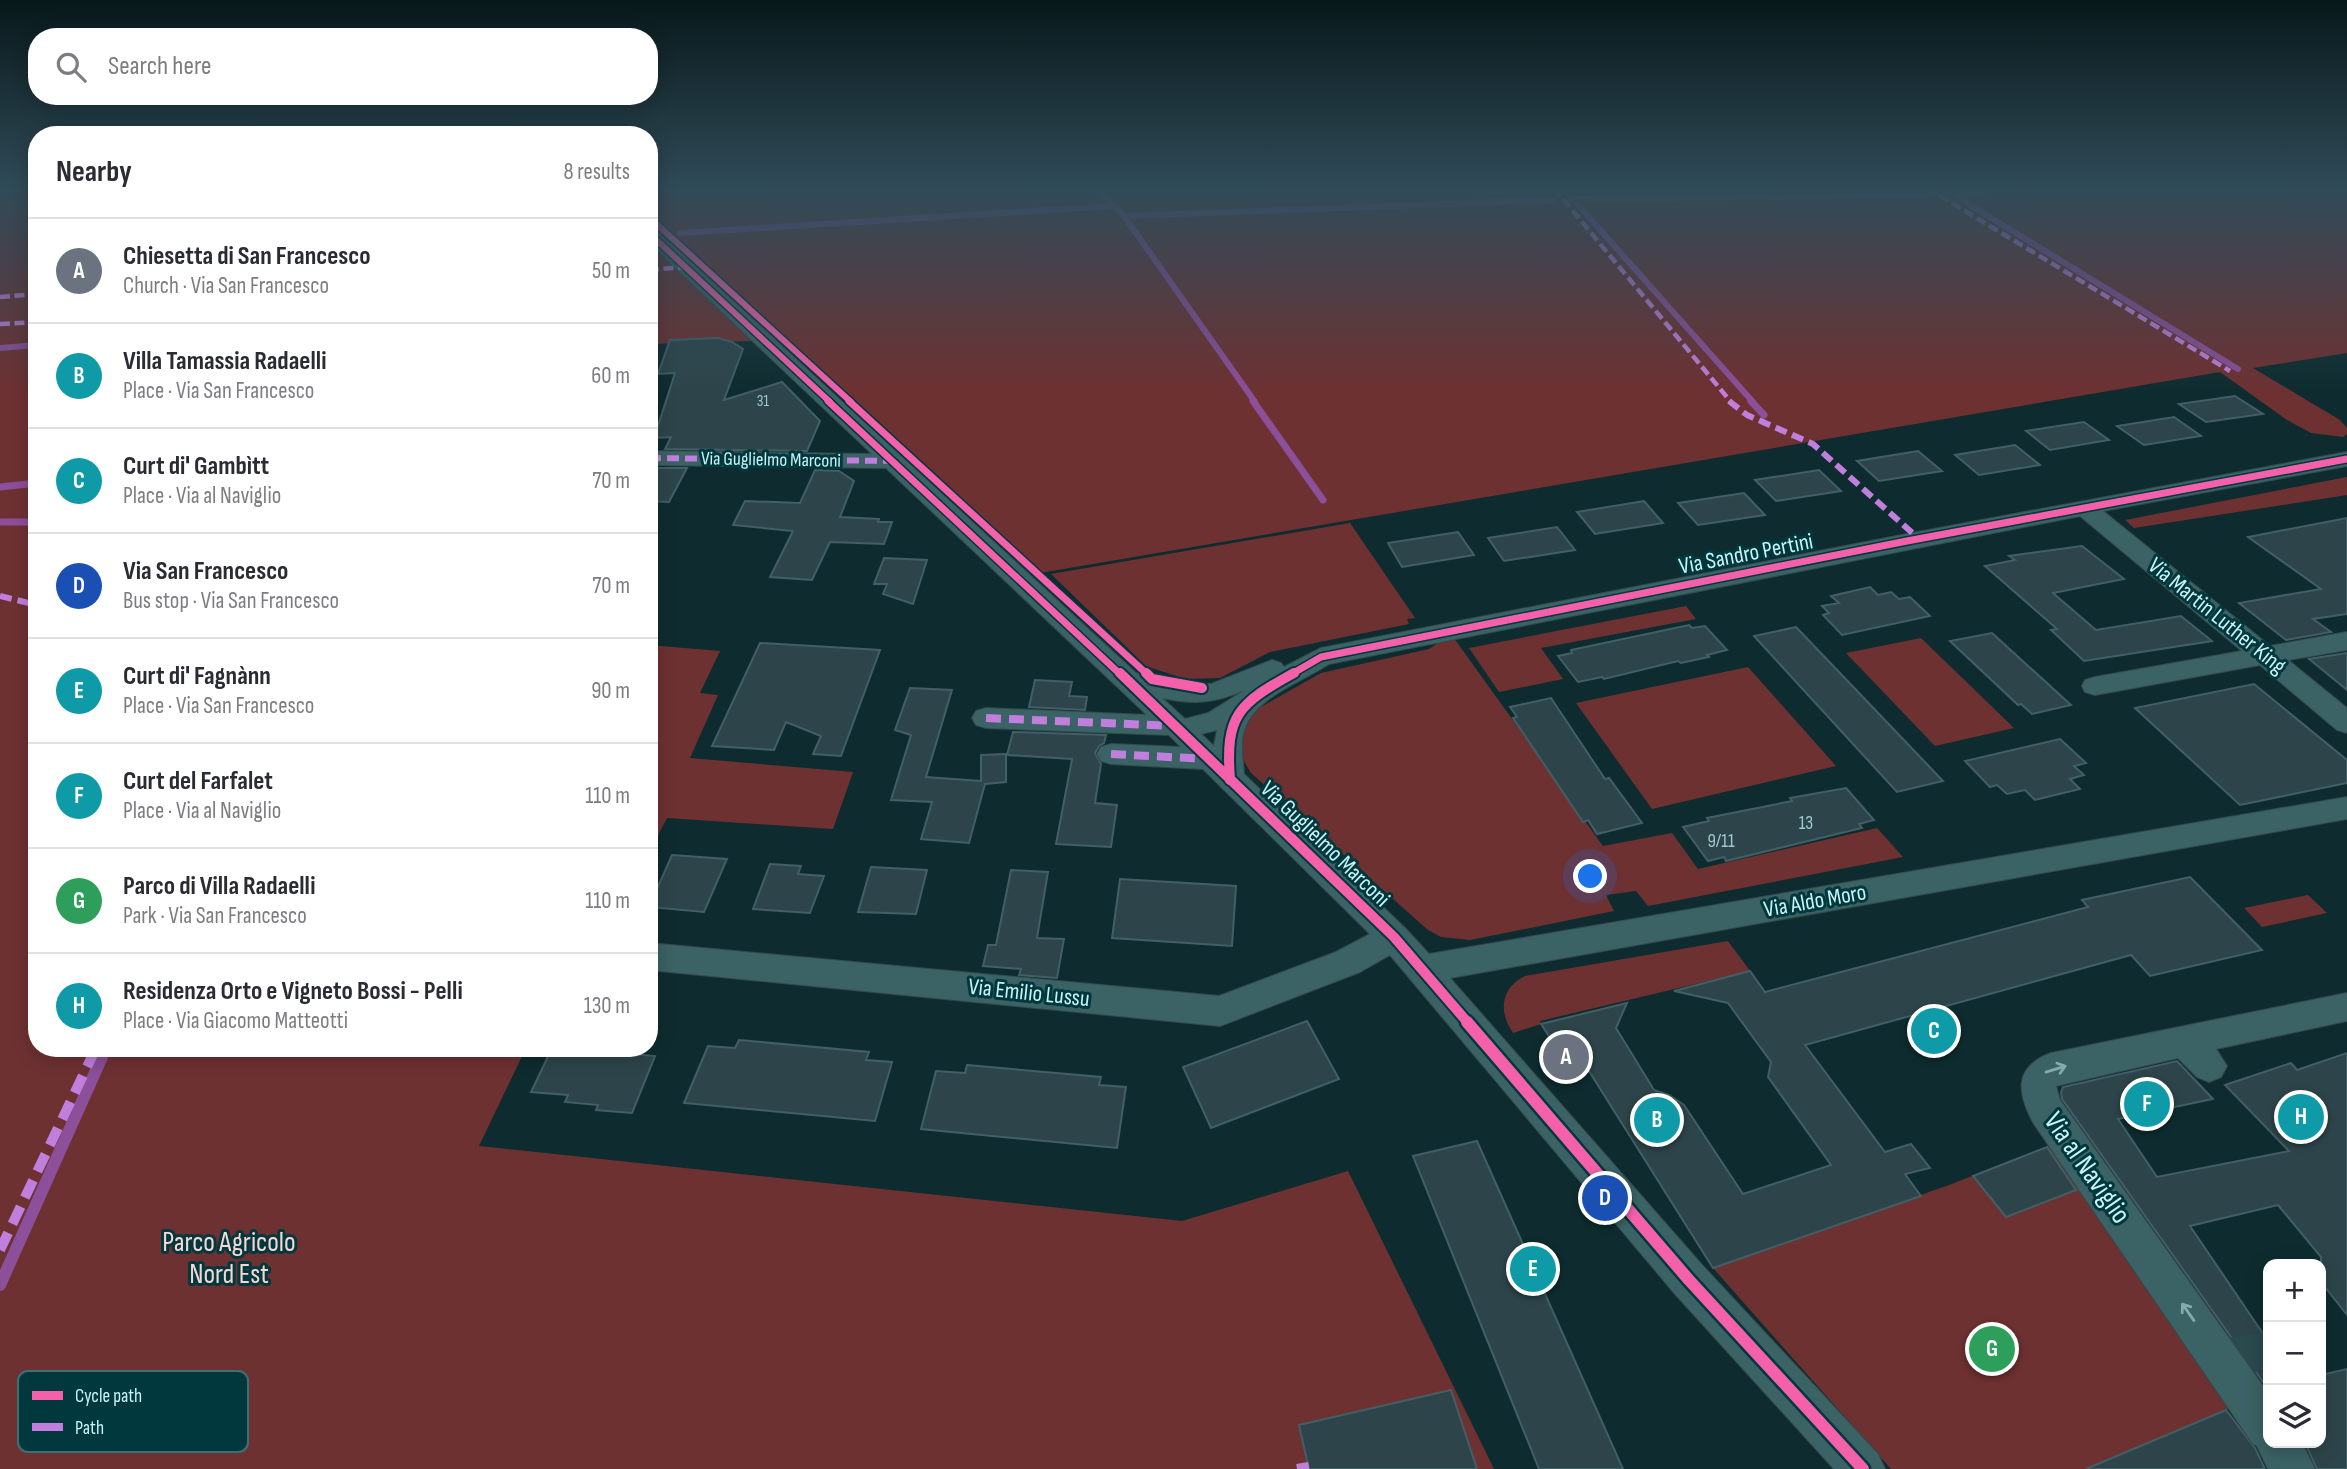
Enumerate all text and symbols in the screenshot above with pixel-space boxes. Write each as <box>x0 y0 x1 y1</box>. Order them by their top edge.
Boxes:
search box <box>28 28 658 105</box>
icon: search <box>52 48 90 86</box>
text: Search here <box>108 51 211 82</box>
text: Nearby <box>56 154 132 190</box>
text: 8 results <box>564 158 630 186</box>
text: Chiesetta di San Francesco <box>123 241 371 272</box>
text: A <box>74 257 84 285</box>
text: 50 m <box>592 257 630 285</box>
text: Church · Via San Francesco <box>123 272 329 300</box>
text: Villa Tamassia Radaelli <box>123 346 327 377</box>
text: B <box>74 362 84 390</box>
text: 60 m <box>591 362 630 390</box>
text: Place · Via San Francesco <box>123 377 314 405</box>
house number: 31 <box>757 392 770 411</box>
street label: Via Guglielmo Marconi <box>701 447 841 473</box>
text: Curt di' Gambìtt <box>123 451 269 482</box>
text: C <box>73 467 85 495</box>
text: 70 m <box>592 467 630 495</box>
text: Place · Via al Naviglio <box>123 482 281 510</box>
street label: Via Sandro Pertini <box>1677 527 1815 581</box>
street label: Via Martin Luther King <box>2142 552 2292 680</box>
text: Via San Francesco <box>123 556 288 587</box>
text: D <box>73 572 85 600</box>
text: 70 m <box>592 572 630 600</box>
text: Bus stop · Via San Francesco <box>123 587 339 615</box>
text: Curt di' Fagnànn <box>123 661 271 692</box>
text: E <box>74 677 84 705</box>
text: 90 m <box>591 677 630 705</box>
text: Place · Via San Francesco <box>123 692 314 720</box>
text: Curt del Farfalet <box>123 766 273 797</box>
street label: Via Guglielmo Marconi <box>1254 775 1396 913</box>
text: F <box>74 782 84 810</box>
text: 110 m <box>585 782 630 810</box>
text: Place · Via al Naviglio <box>123 797 281 825</box>
house number: 13 <box>1799 812 1813 835</box>
house number: 9/11 <box>1707 830 1735 853</box>
your location <box>1573 859 1607 893</box>
text: Parco di Villa Radaelli <box>123 871 315 902</box>
street label: Via Aldo Moro <box>1762 878 1868 924</box>
text: G <box>73 887 85 915</box>
text: 110 m <box>585 887 630 915</box>
text: Park · Via San Francesco <box>123 902 307 930</box>
street label: Via Emilio Lussu <box>967 973 1091 1013</box>
text: Residenza Orto e Vigneto Bossi - Pelli <box>123 976 463 1007</box>
text: H <box>73 992 85 1020</box>
text: 130 m <box>584 992 630 1020</box>
pin: C <box>1911 1005 1957 1057</box>
text: Place · Via Giacomo Matteotti <box>123 1007 348 1035</box>
pin: A <box>1543 1031 1589 1083</box>
one-way arrow <box>2045 1062 2067 1075</box>
pin: F <box>2124 1078 2170 1130</box>
pin: H <box>2278 1091 2324 1143</box>
pin: B <box>1634 1094 1680 1146</box>
street label: Via al Naviglio <box>2037 1106 2137 1230</box>
pin: D <box>1582 1172 1628 1224</box>
park label: Parco Agricolo Nord Est <box>162 1226 296 1291</box>
pin: E <box>1510 1243 1556 1295</box>
map controls <box>2263 1259 2326 1448</box>
button: + <box>2263 1259 2326 1322</box>
one-way arrow <box>2181 1303 2195 1322</box>
button: − <box>2263 1322 2326 1385</box>
pin: G <box>1969 1323 2015 1375</box>
legend <box>18 1371 248 1452</box>
text: Cycle path <box>75 1385 142 1408</box>
button: layers <box>2263 1385 2326 1448</box>
text: Path <box>75 1417 104 1440</box>

